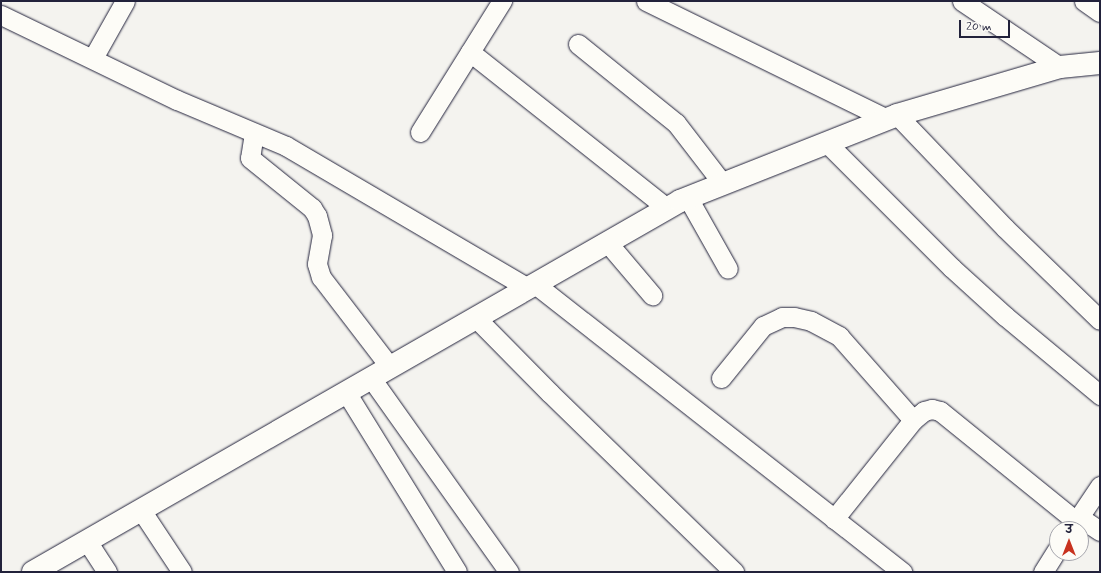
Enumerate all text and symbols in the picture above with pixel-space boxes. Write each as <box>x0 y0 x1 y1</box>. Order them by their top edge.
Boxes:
scale bar <box>961 12 1012 38</box>
text: 20 m <box>966 19 992 35</box>
north arrow <box>1049 521 1089 561</box>
text: उ <box>1065 523 1073 537</box>

